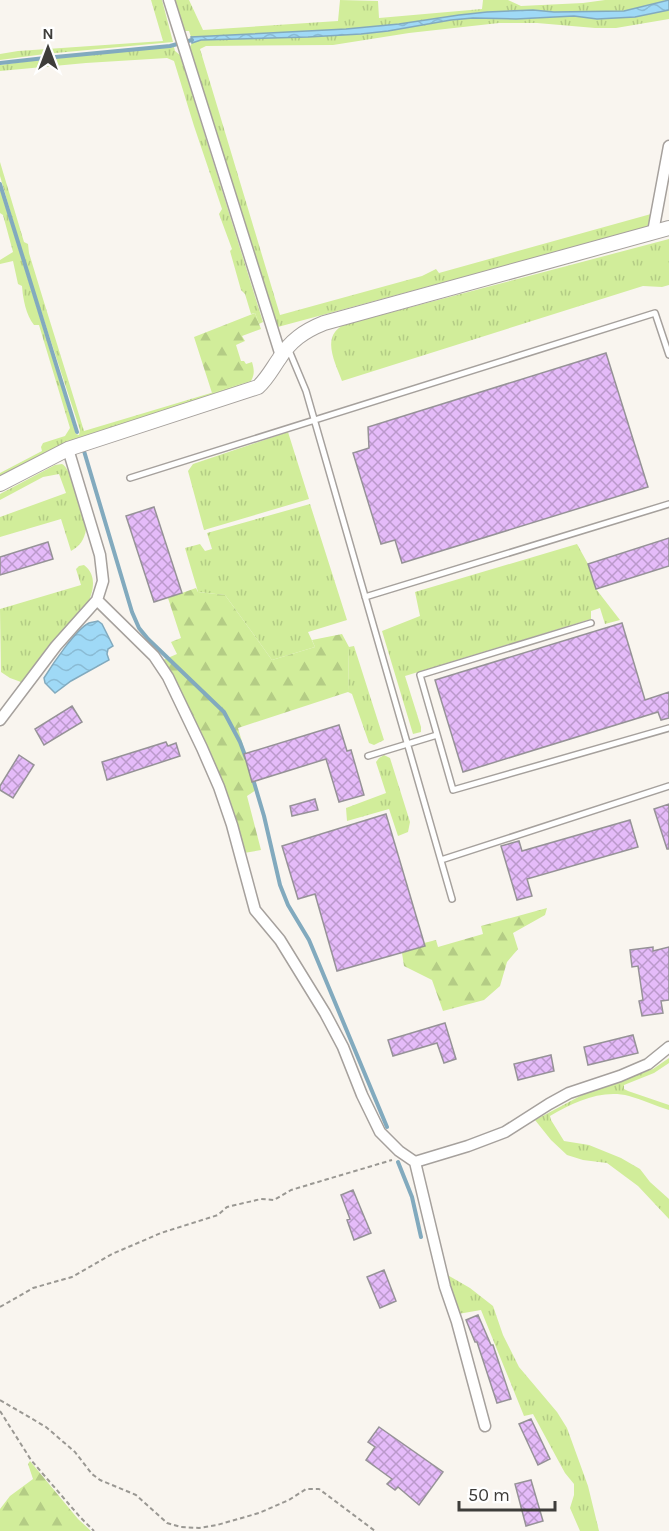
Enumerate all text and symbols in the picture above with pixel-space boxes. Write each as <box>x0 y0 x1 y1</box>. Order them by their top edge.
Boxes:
north arrow <box>18 18 78 78</box>
text: N <box>42 24 54 43</box>
scale bar <box>459 1474 555 1512</box>
text: 50 m <box>468 1484 510 1506</box>

